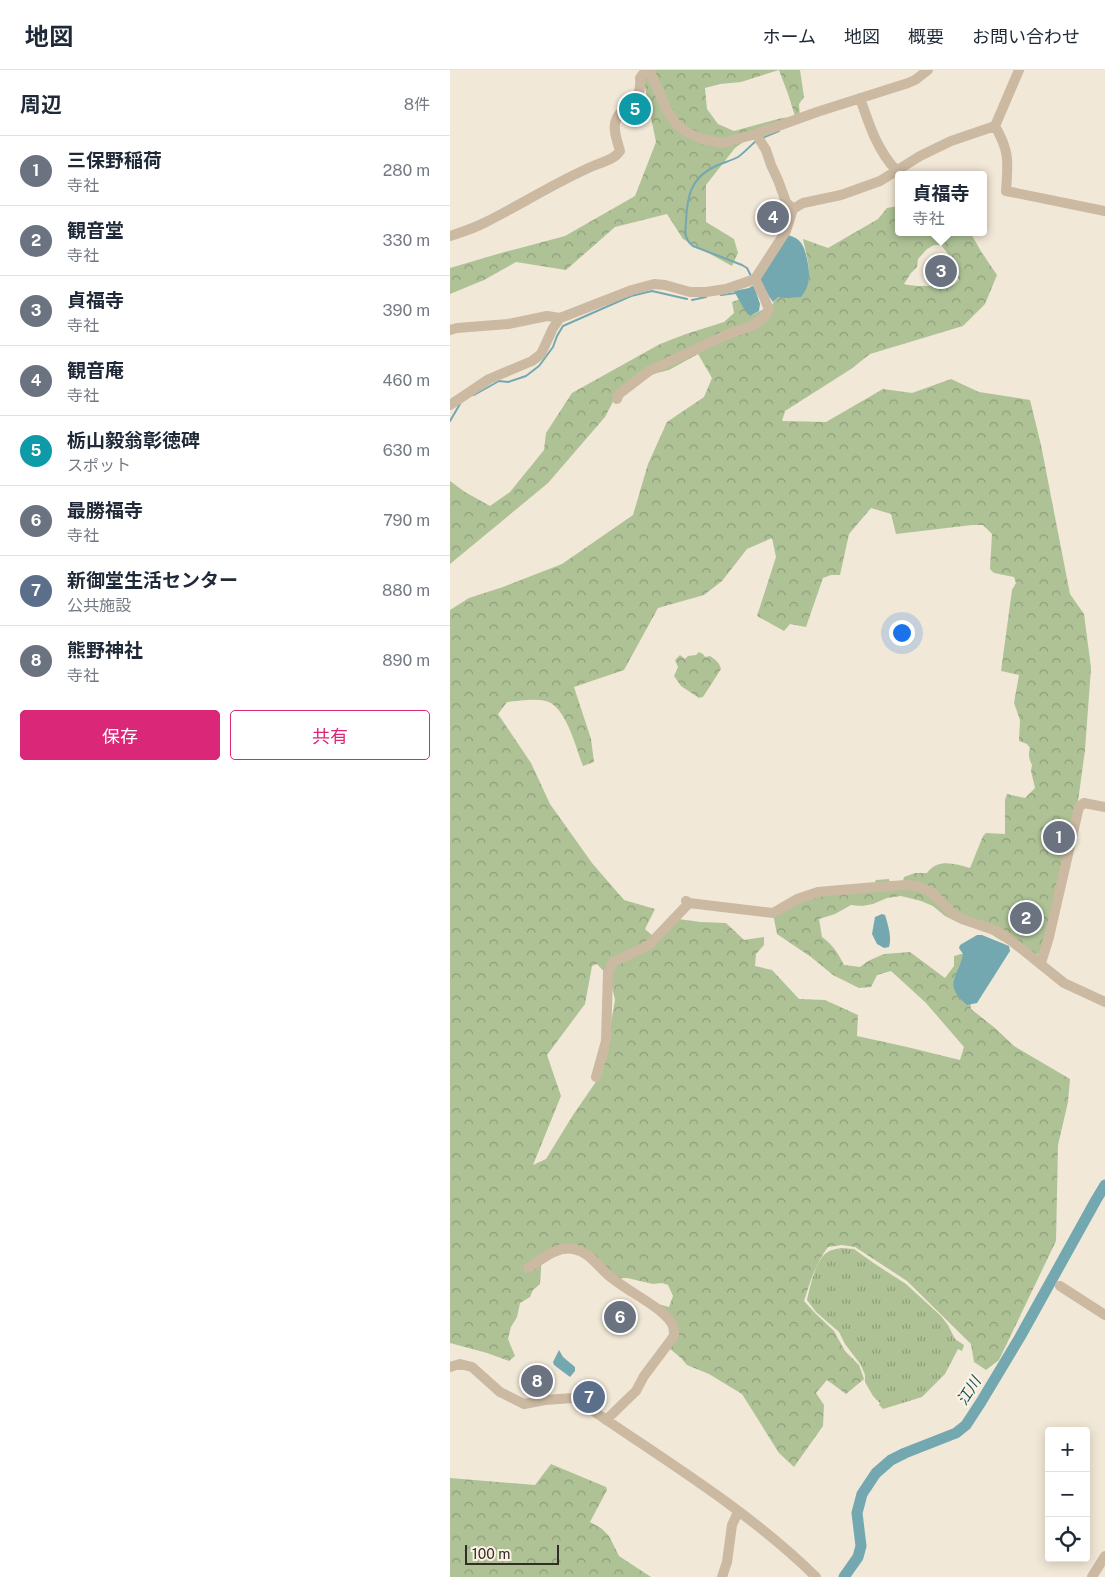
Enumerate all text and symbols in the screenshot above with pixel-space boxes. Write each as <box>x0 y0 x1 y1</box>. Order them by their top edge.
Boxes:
text: 地図 <box>25 22 73 50</box>
text: ホーム <box>763 26 816 47</box>
text: 地図 <box>844 26 880 47</box>
text: 概要 <box>908 26 944 47</box>
text: お問い合わせ <box>972 26 1080 47</box>
pin: 5 <box>619 90 651 128</box>
text: 周辺 <box>20 92 62 117</box>
text: 8件 <box>404 95 430 114</box>
text: 三保野稲荷 <box>67 149 162 171</box>
text: 1 <box>33 161 39 180</box>
text: 280 m <box>383 161 430 180</box>
popup <box>895 171 987 236</box>
text: 寺社 <box>67 176 99 195</box>
text: 貞福寺 <box>912 182 970 204</box>
pin: 4 <box>757 198 789 236</box>
text: 寺社 <box>912 209 945 228</box>
text: 観音堂 <box>67 219 124 241</box>
text: 2 <box>31 231 41 250</box>
text: 330 m <box>383 231 430 250</box>
text: 寺社 <box>67 246 99 265</box>
pin: 3 <box>925 252 957 290</box>
text: 貞福寺 <box>67 289 124 311</box>
text: 3 <box>31 301 41 320</box>
text: 390 m <box>383 301 430 320</box>
text: 寺社 <box>67 316 99 335</box>
text: 観音庵 <box>67 359 124 381</box>
text: 4 <box>31 371 41 390</box>
text: 460 m <box>383 371 430 390</box>
text: 寺社 <box>67 386 99 405</box>
text: 栃山毅翁彰徳碑 <box>67 429 200 451</box>
text: 5 <box>31 441 41 460</box>
text: 630 m <box>383 441 430 460</box>
text: スポット <box>67 456 131 475</box>
text: 最勝福寺 <box>67 499 143 521</box>
text: 6 <box>31 511 41 530</box>
text: 790 m <box>383 511 430 530</box>
text: 寺社 <box>67 526 99 545</box>
text: 新御堂生活センター <box>67 569 238 591</box>
text: 7 <box>31 581 41 600</box>
text: 880 m <box>382 581 430 600</box>
text: 公共施設 <box>67 596 131 615</box>
your location <box>889 620 915 646</box>
text: 熊野神社 <box>67 639 143 661</box>
text: 8 <box>31 651 41 670</box>
text: 890 m <box>382 651 430 670</box>
text: 寺社 <box>67 666 99 685</box>
button: 保存 <box>20 710 220 760</box>
button: 共有 <box>230 710 430 760</box>
pin: 1 <box>1043 818 1075 856</box>
pin: 2 <box>1010 899 1042 937</box>
pin: 6 <box>604 1298 636 1336</box>
pin: 8 <box>521 1362 553 1400</box>
water label: 江川 <box>953 1372 985 1408</box>
pin: 7 <box>573 1378 605 1416</box>
map controls <box>1045 1427 1090 1562</box>
button: + <box>1045 1427 1090 1472</box>
button: − <box>1045 1472 1090 1517</box>
button: locate <box>1045 1517 1090 1562</box>
scale bar <box>465 1542 559 1565</box>
text: 100 m <box>472 1546 510 1562</box>

